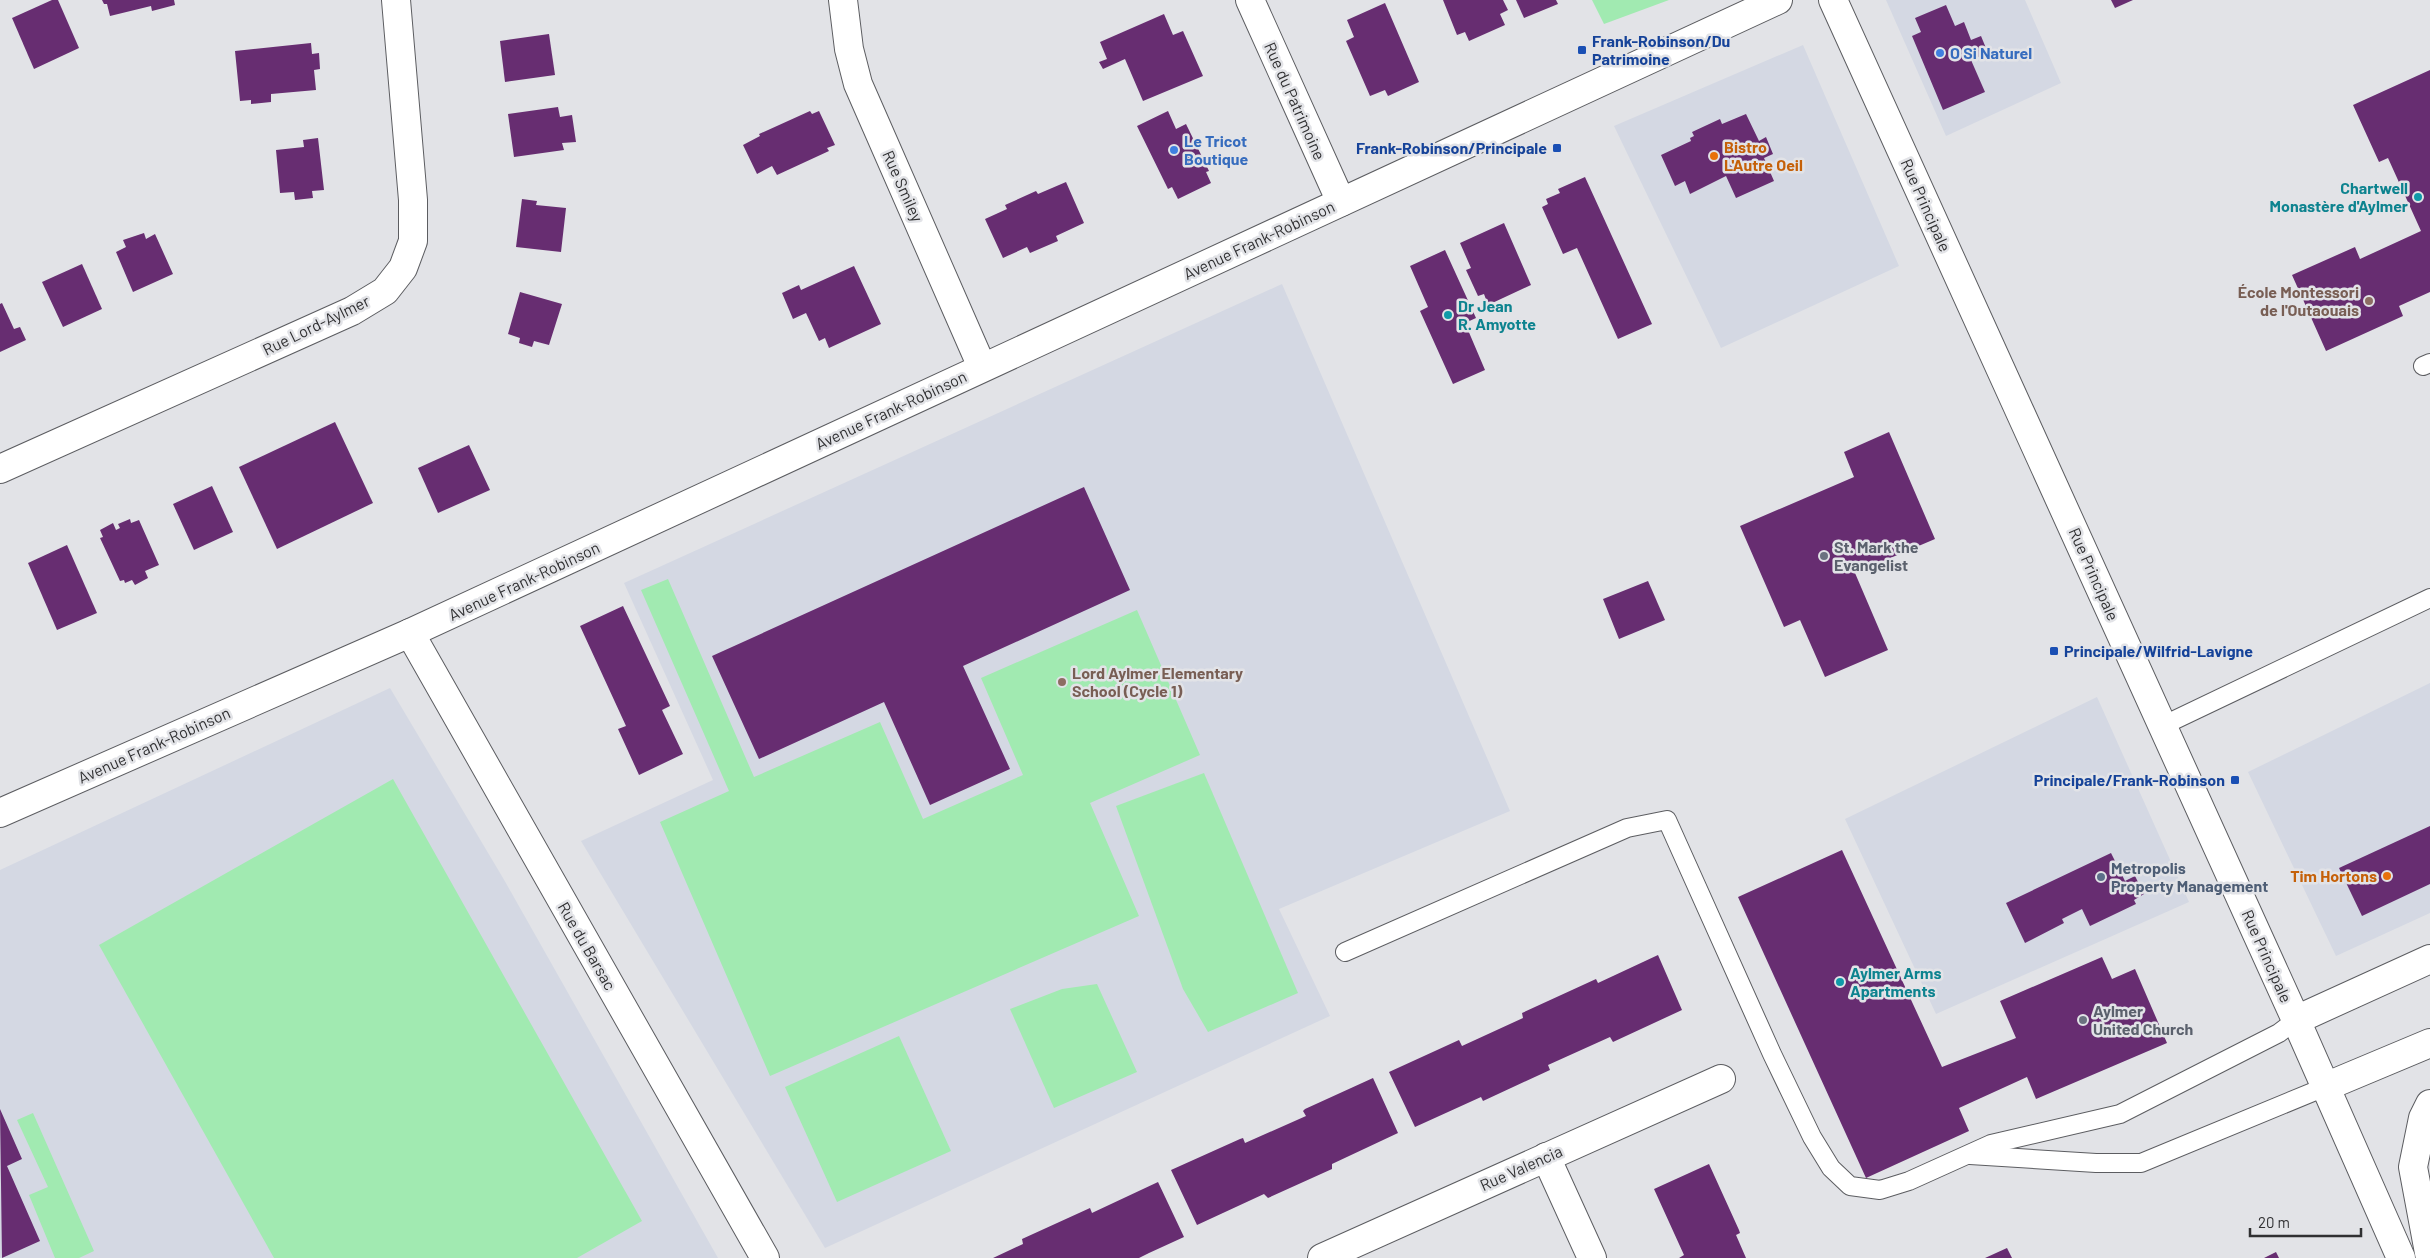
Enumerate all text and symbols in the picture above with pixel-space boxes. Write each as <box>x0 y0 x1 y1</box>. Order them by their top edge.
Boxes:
place label: Frank-Robinson/Du Patrimoine <box>1592 31 1730 68</box>
street label: Rue du Patrimoine <box>1261 39 1330 163</box>
place label: O Si Naturel <box>1950 43 2032 62</box>
marker: Frank-Robinson/Du Patrimoine <box>1576 44 1588 56</box>
marker: O Si Naturel <box>1934 47 1946 59</box>
place label: Le Tricot Boutique <box>1184 131 1249 168</box>
place label: Bistro L'Autre Oeil <box>1724 137 1803 174</box>
place label: Frank-Robinson/Principale <box>1356 138 1547 157</box>
marker: Frank-Robinson/Principale <box>1551 142 1563 154</box>
marker: Le Tricot Boutique <box>1168 144 1180 156</box>
street label: Rue Smiley <box>879 147 928 225</box>
marker: Bistro L'Autre Oeil <box>1708 150 1720 162</box>
street label: Rue Principale <box>1898 155 1955 254</box>
place label: Chartwell Monastère d'Aylmer <box>2270 178 2408 215</box>
marker: Chartwell Monastère d'Aylmer <box>2412 191 2424 203</box>
street label: Avenue Frank-Robinson <box>1180 196 1337 283</box>
place label: École Montessori de l'Outaouais <box>2238 282 2359 319</box>
street label: Rue Lord-Aylmer <box>259 290 372 359</box>
marker: École Montessori de l'Outaouais <box>2363 295 2375 307</box>
place label: Dr Jean R. Amyotte <box>1458 296 1536 333</box>
marker: Dr Jean R. Amyotte <box>1442 309 1454 321</box>
street label: Avenue Frank-Robinson <box>812 366 969 453</box>
street label: Rue Principale <box>2066 524 2123 623</box>
street label: Avenue Frank-Robinson <box>445 537 602 624</box>
place label: St. Mark the Evangelist <box>1834 537 1919 574</box>
marker: St. Mark the Evangelist <box>1818 550 1830 562</box>
place label: Principale/Wilfrid-Lavigne <box>2064 641 2253 660</box>
marker: Principale/Wilfrid-Lavigne <box>2048 645 2060 657</box>
place label: Lord Aylmer Elementary School (Cycle 1) <box>1072 663 1243 700</box>
marker: Lord Aylmer Elementary School (Cycle 1) <box>1056 676 1068 688</box>
street label: Avenue Frank-Robinson <box>75 702 233 787</box>
place label: Principale/Frank-Robinson <box>2034 770 2225 789</box>
marker: Principale/Frank-Robinson <box>2229 774 2241 786</box>
place label: Metropolis Property Management <box>2111 858 2268 895</box>
place label: Tim Hortons <box>2290 866 2377 885</box>
marker: Tim Hortons <box>2381 870 2393 882</box>
marker: Metropolis Property Management <box>2095 871 2107 883</box>
street label: Rue du Barsac <box>555 898 620 993</box>
street label: Rue Principale <box>2239 906 2296 1005</box>
place label: Aylmer Arms Apartments <box>1850 963 1942 1000</box>
marker: Aylmer Arms Apartments <box>1834 976 1846 988</box>
place label: Aylmer United Church <box>2093 1001 2193 1038</box>
marker: Aylmer United Church <box>2077 1014 2089 1026</box>
street label: Rue Valencia <box>1477 1141 1565 1194</box>
scale bar <box>2250 1206 2361 1238</box>
text: 20 m <box>2258 1213 2290 1231</box>

